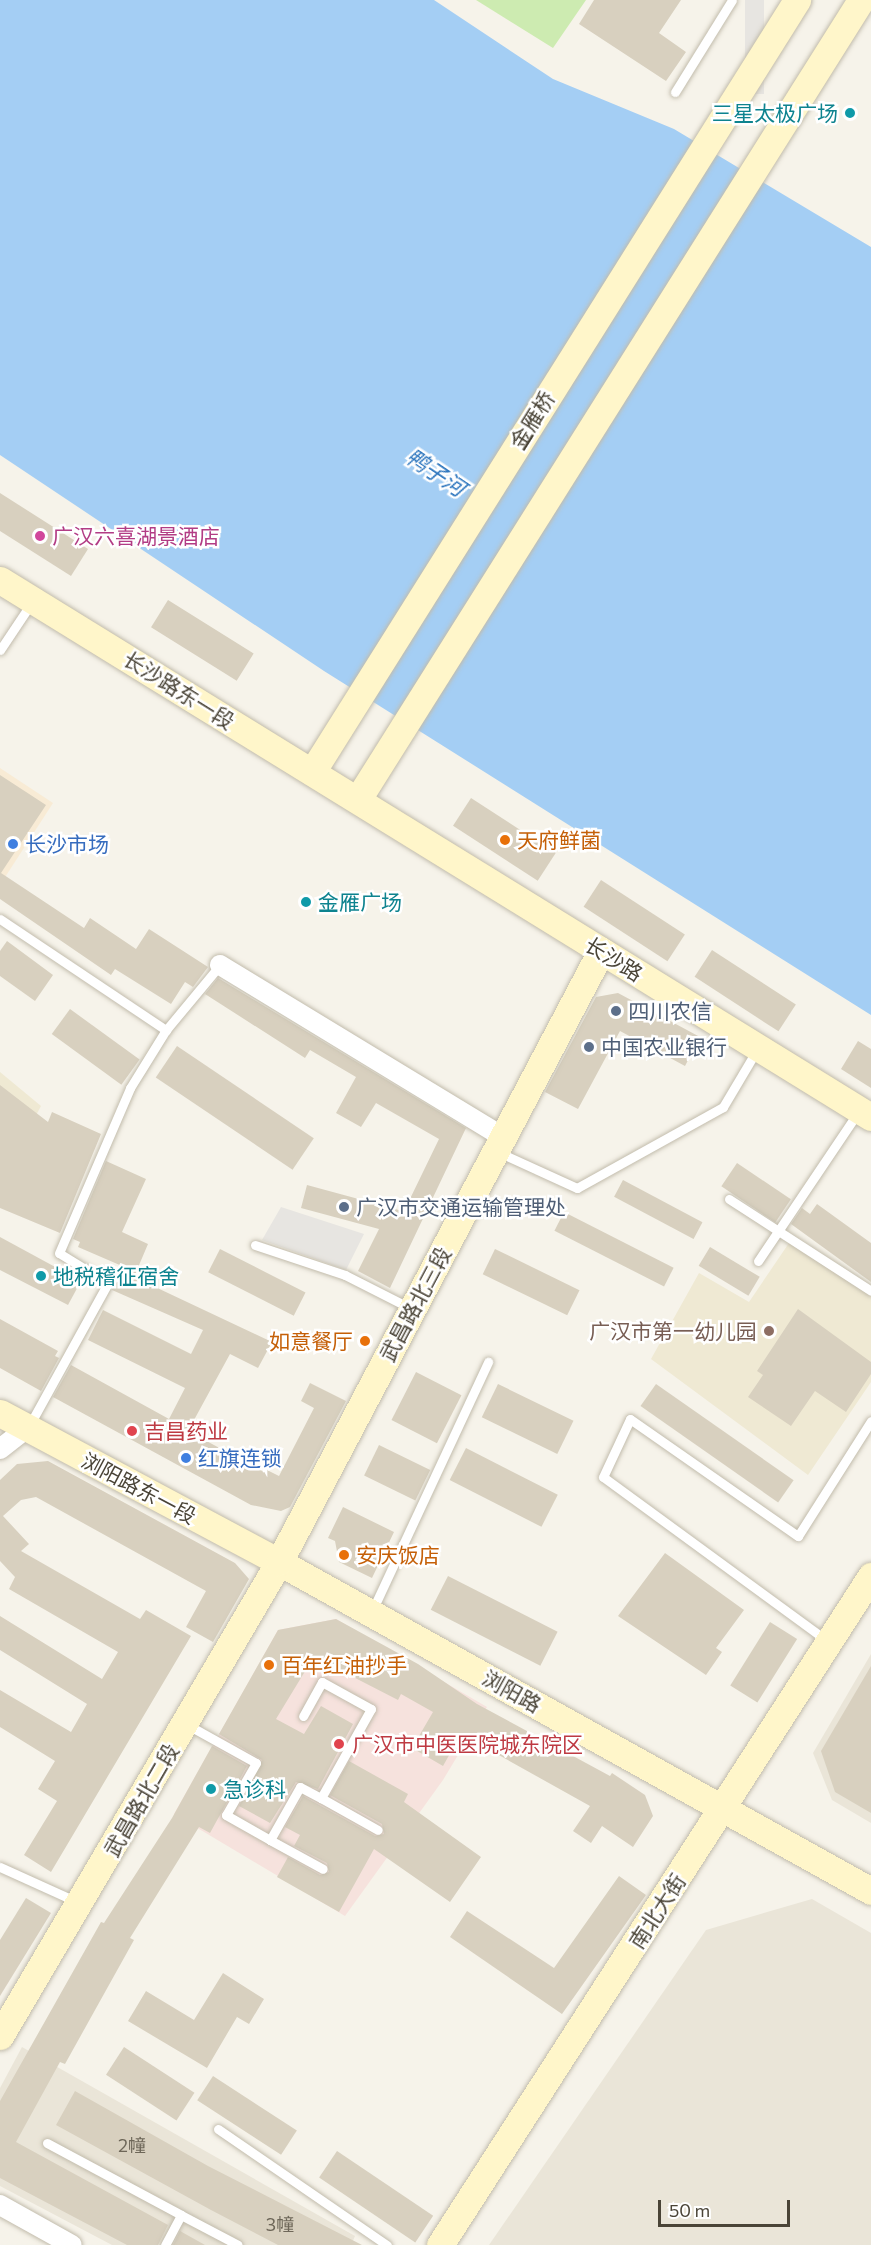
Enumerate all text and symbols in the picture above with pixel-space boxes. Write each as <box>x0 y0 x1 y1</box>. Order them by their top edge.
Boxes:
place label: 三星太极广场 <box>712 100 838 126</box>
marker: 三星太极广场 <box>843 106 857 120</box>
street label: 金雁桥 <box>505 387 559 453</box>
water label: 鸭子河 <box>401 443 471 501</box>
place label: 广汉六喜湖景酒店 <box>52 523 220 549</box>
marker: 广汉六喜湖景酒店 <box>33 529 47 543</box>
street label: 长沙路东一段 <box>119 646 239 734</box>
place label: 天府鲜菌 <box>517 827 601 853</box>
place label: 长沙市场 <box>25 831 109 857</box>
marker: 天府鲜菌 <box>498 833 512 847</box>
marker: 长沙市场 <box>6 837 20 851</box>
place label: 金雁广场 <box>318 889 402 915</box>
marker: 金雁广场 <box>299 895 313 909</box>
street label: 长沙路 <box>581 932 647 986</box>
place label: 四川农信 <box>628 998 712 1024</box>
marker: 四川农信 <box>609 1004 623 1018</box>
place label: 中国农业银行 <box>601 1034 727 1060</box>
marker: 中国农业银行 <box>582 1040 596 1054</box>
place label: 广汉市交通运输管理处 <box>356 1194 566 1220</box>
marker: 广汉市交通运输管理处 <box>337 1200 351 1214</box>
street label: 武昌路北三段 <box>374 1242 456 1366</box>
place label: 地税稽征宿舍 <box>53 1263 179 1289</box>
marker: 地税稽征宿舍 <box>34 1269 48 1283</box>
place label: 广汉市第一幼儿园 <box>589 1318 757 1344</box>
marker: 广汉市第一幼儿园 <box>762 1324 776 1338</box>
place label: 如意餐厅 <box>269 1328 353 1354</box>
marker: 如意餐厅 <box>358 1334 372 1348</box>
place label: 吉昌药业 <box>144 1418 228 1444</box>
marker: 吉昌药业 <box>125 1424 139 1438</box>
place label: 红旗连锁 <box>198 1445 282 1471</box>
street label: 浏阳路东一段 <box>77 1447 201 1529</box>
marker: 红旗连锁 <box>179 1451 193 1465</box>
place label: 安庆饭店 <box>356 1542 440 1568</box>
marker: 安庆饭店 <box>337 1548 351 1562</box>
place label: 百年红油抄手 <box>281 1652 407 1678</box>
marker: 百年红油抄手 <box>262 1658 276 1672</box>
street label: 浏阳路 <box>478 1665 546 1717</box>
place label: 广汉市中医医院城东院区 <box>352 1731 583 1757</box>
marker: 广汉市中医医院城东院区 <box>330 1735 348 1753</box>
street label: 武昌路北二段 <box>99 1739 183 1861</box>
place label: 急诊科 <box>223 1776 286 1802</box>
marker: 急诊科 <box>204 1782 218 1796</box>
street label: 南北大街 <box>624 1869 690 1953</box>
house number: 2幢 <box>118 2134 146 2156</box>
scale bar <box>661 2188 793 2226</box>
text: 50 m <box>669 2199 710 2221</box>
house number: 3幢 <box>266 2213 294 2235</box>

